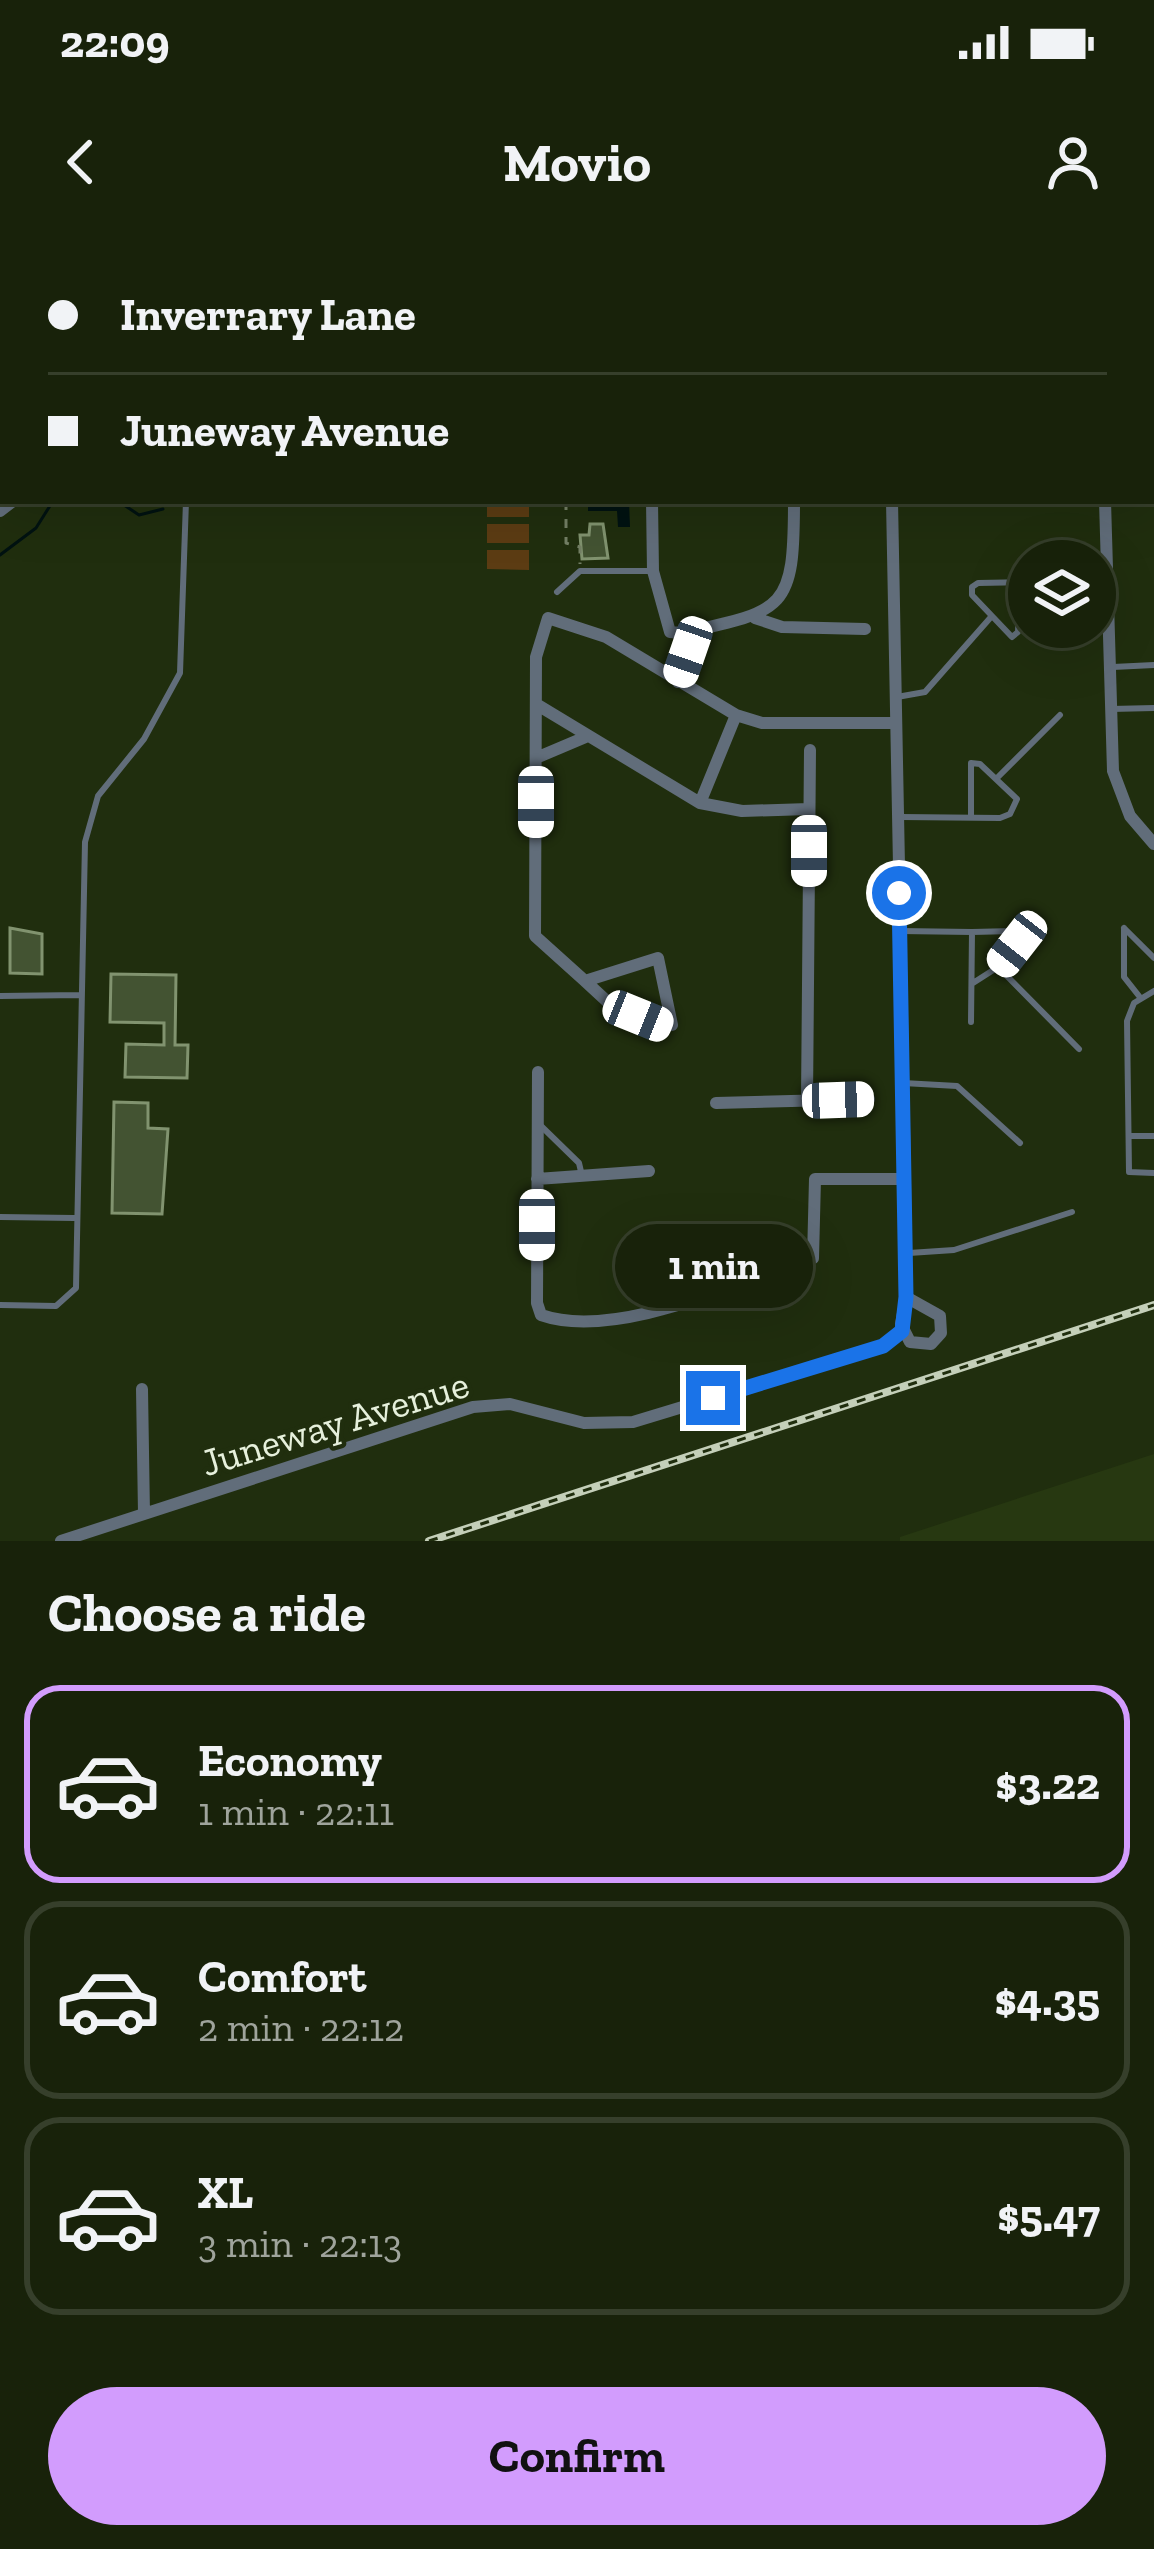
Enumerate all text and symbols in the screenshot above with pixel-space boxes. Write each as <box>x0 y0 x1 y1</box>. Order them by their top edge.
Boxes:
text: 22:09 <box>60 15 170 69</box>
icon: back <box>48 129 114 195</box>
icon: person <box>1040 129 1106 195</box>
text: Movio <box>503 130 651 195</box>
text: Inverrary Lane <box>120 288 416 342</box>
text: Juneway Avenue <box>120 404 449 458</box>
map controls <box>1008 540 1116 648</box>
button: layers <box>1008 540 1116 648</box>
car <box>659 612 717 692</box>
car <box>518 766 554 838</box>
car <box>791 815 827 887</box>
route start <box>872 866 926 920</box>
car <box>981 905 1053 983</box>
car <box>598 986 678 1046</box>
car <box>801 1081 875 1119</box>
car <box>519 1189 555 1261</box>
callout: 1 min <box>614 1224 812 1308</box>
text: 1 min <box>668 1242 760 1289</box>
street label: Juneway Avenue <box>196 1360 474 1486</box>
route end <box>686 1371 740 1425</box>
text: Choose a ride <box>48 1580 366 1645</box>
icon: car <box>54 1730 162 1838</box>
text: Economy <box>198 1734 382 1788</box>
text: $3.22 <box>995 1757 1100 1811</box>
text: 1 min · 22:11 <box>198 1788 394 1835</box>
icon: car <box>54 1946 162 2054</box>
text: Comfort <box>198 1950 366 2004</box>
text: $4.35 <box>995 1973 1100 2027</box>
text: 2 min · 22:12 <box>198 2004 404 2051</box>
icon: car <box>54 2162 162 2270</box>
text: XL <box>198 2166 253 2220</box>
text: $5.47 <box>997 2189 1100 2243</box>
text: 3 min · 22:13 <box>198 2220 402 2267</box>
button: Confirm <box>48 2387 1106 2525</box>

